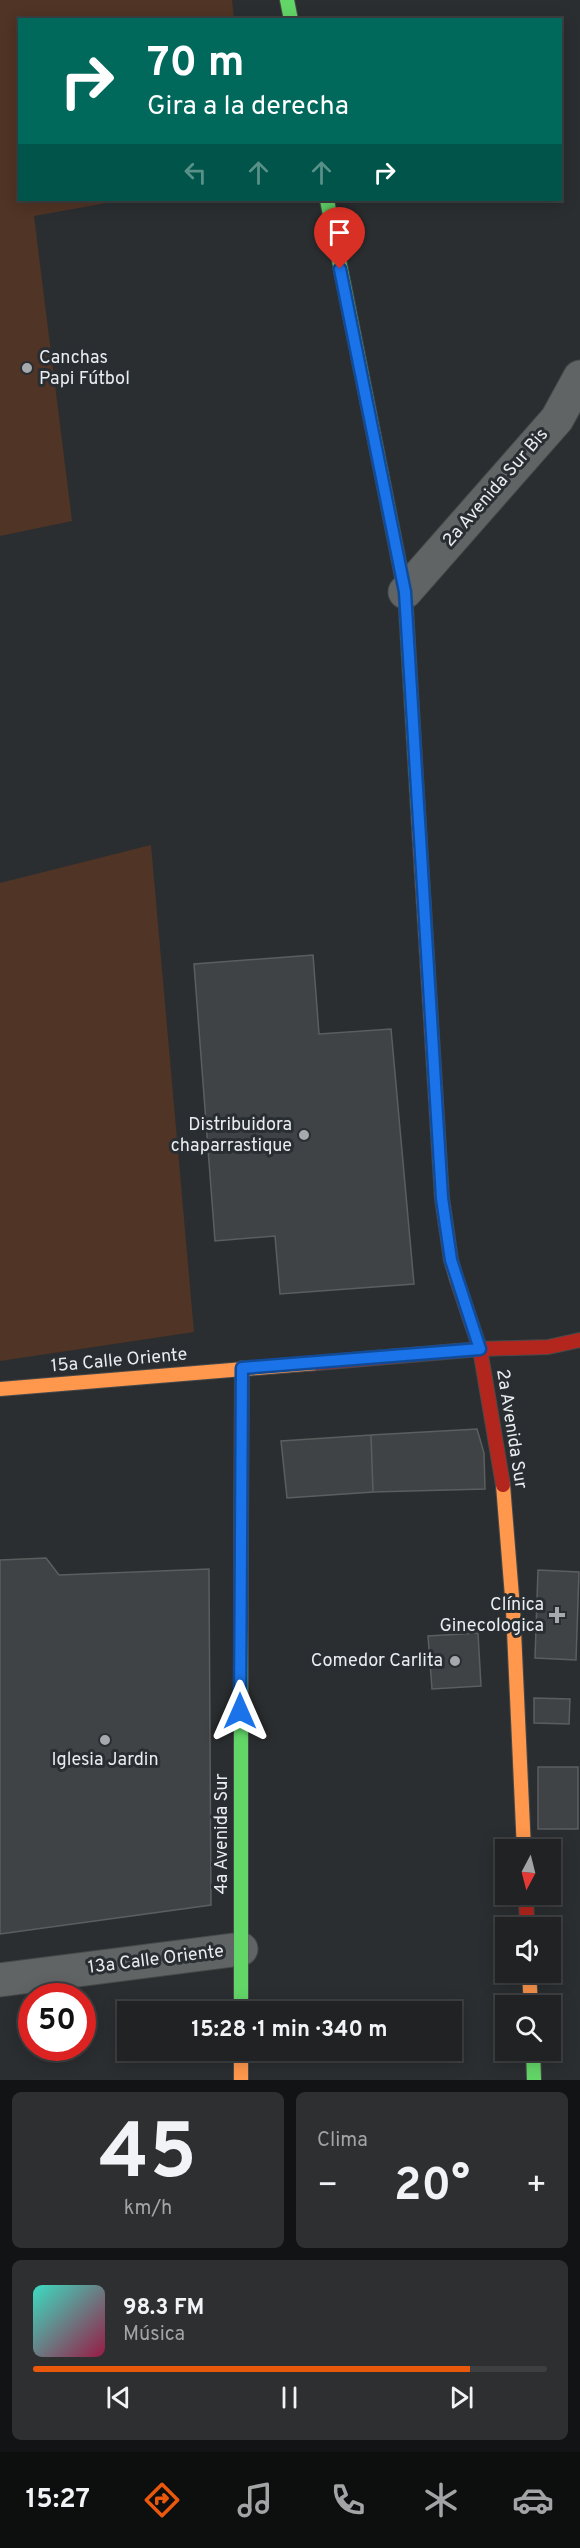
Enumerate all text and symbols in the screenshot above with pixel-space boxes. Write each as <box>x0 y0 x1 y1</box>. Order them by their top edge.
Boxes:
text: 70 m <box>147 38 245 91</box>
icon: right <box>48 42 126 120</box>
text: Gira a la derecha <box>147 90 349 124</box>
icon: left <box>179 156 212 189</box>
icon: ahead <box>242 156 275 189</box>
icon: ahead <box>305 156 338 189</box>
icon: right <box>368 156 401 189</box>
pin <box>314 207 365 269</box>
icon: arrive <box>323 216 356 249</box>
place label: Canchas Papi Fútbol <box>39 347 130 391</box>
marker: Canchas Papi Fútbol <box>20 361 34 375</box>
street label: 2a Avenida Sur Bis <box>438 424 554 552</box>
place label: Distribuidora chaparrastique <box>171 1114 292 1158</box>
marker: Distribuidora chaparrastique <box>297 1128 311 1142</box>
street label: 15a Calle Oriente <box>50 1344 188 1378</box>
street label: 2a Avenida Sur <box>490 1368 532 1490</box>
place label: Clínica Ginecologica <box>439 1594 544 1638</box>
marker: Clínica Ginecologica <box>548 1606 566 1624</box>
place label: Comedor Carlita <box>311 1650 443 1673</box>
marker: Comedor Carlita <box>448 1654 462 1668</box>
position arrow <box>208 1679 272 1743</box>
marker: Iglesia Jardin <box>98 1733 112 1747</box>
place label: Iglesia Jardin <box>51 1749 159 1772</box>
street label: 4a Avenida Sur <box>211 1773 234 1895</box>
north arrow <box>495 1839 561 1905</box>
map controls <box>495 1839 561 2061</box>
button: sound <box>495 1917 561 1983</box>
street label: 13a Calle Oriente <box>87 1940 225 1980</box>
speed limit sign: 50 <box>18 1983 96 2061</box>
button: search <box>495 1995 561 2061</box>
text: 15:28 · 1 min · 340 m <box>191 2017 388 2044</box>
text: 45 <box>99 2107 197 2206</box>
text: Clima <box>317 2128 368 2154</box>
text: 20° <box>394 2159 470 2216</box>
text: − <box>317 2166 338 2208</box>
text: + <box>526 2166 547 2208</box>
text: km/h <box>124 2196 172 2222</box>
text: 98.3 FM <box>123 2295 204 2322</box>
text: Música <box>123 2322 185 2348</box>
icon: previous <box>102 2381 135 2414</box>
icon: pause <box>273 2381 306 2414</box>
icon: next <box>445 2381 478 2414</box>
icon: directions <box>141 2479 183 2521</box>
icon: music <box>234 2479 276 2521</box>
icon: phone <box>327 2479 369 2521</box>
icon: climate <box>420 2479 462 2521</box>
icon: car <box>512 2479 554 2521</box>
text: 15:27 <box>25 2483 90 2517</box>

